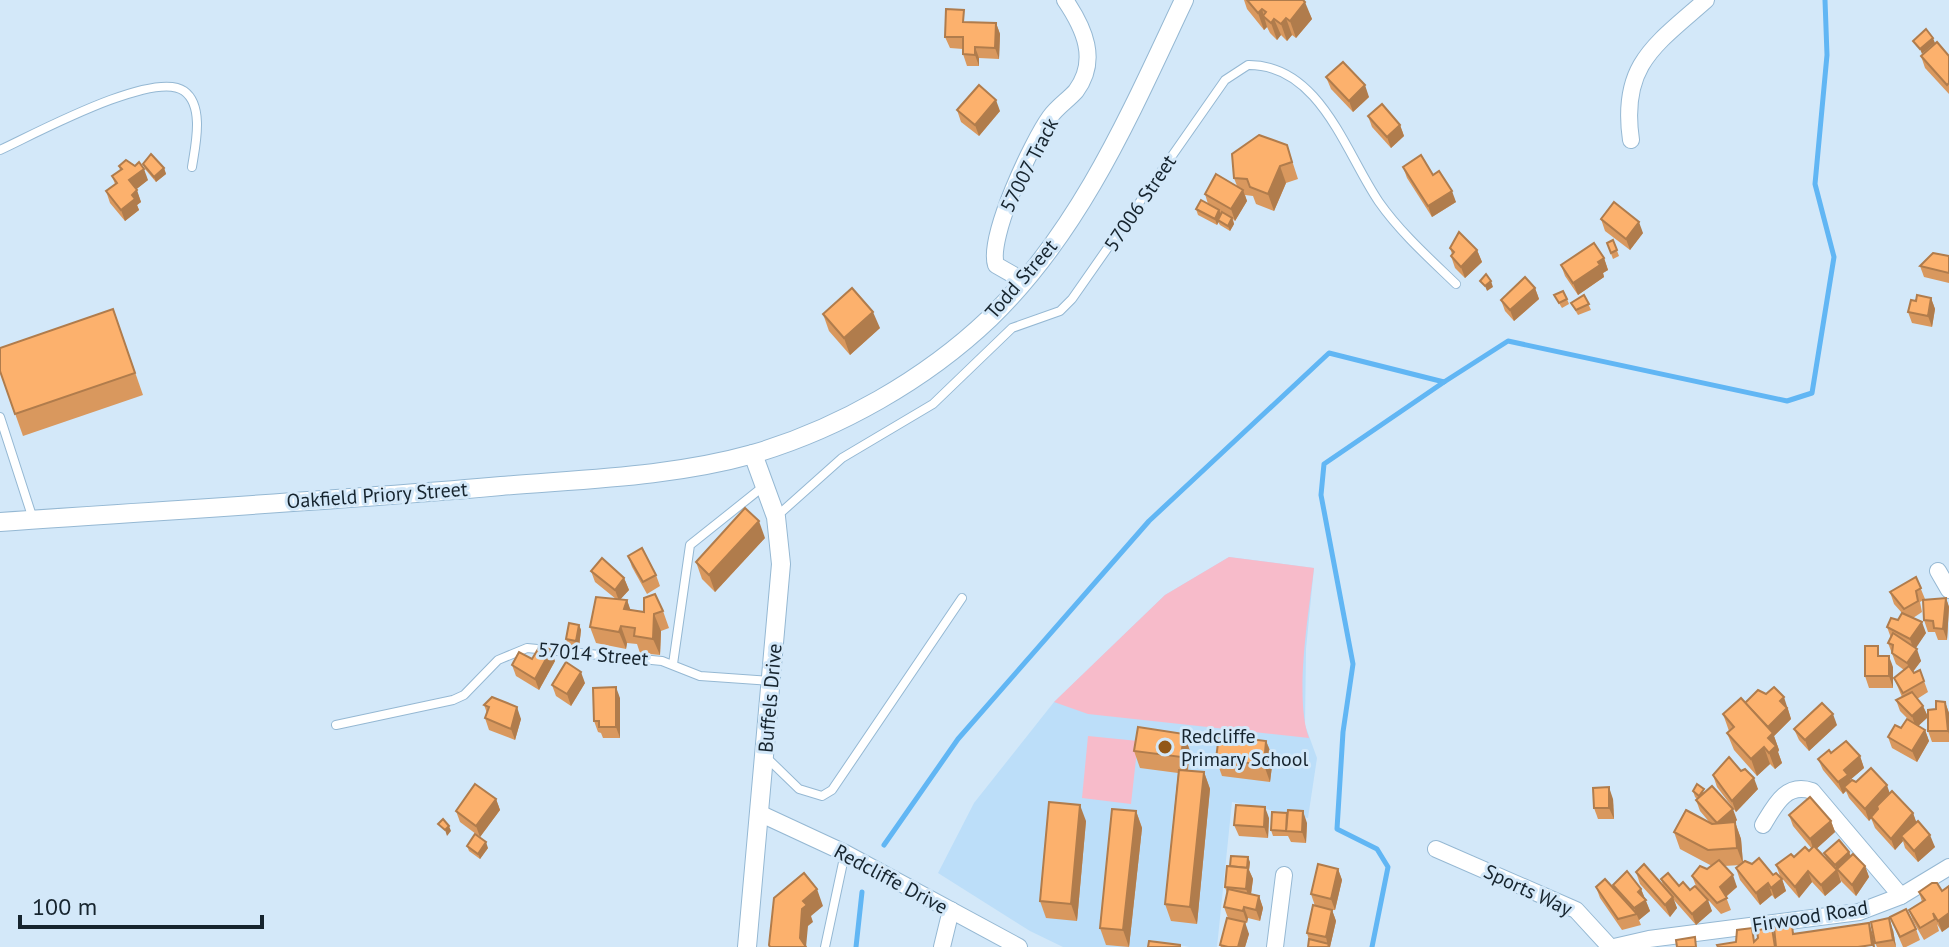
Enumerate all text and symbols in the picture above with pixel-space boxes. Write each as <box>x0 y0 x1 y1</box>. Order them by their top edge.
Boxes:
street label: 57007 Track <box>994 113 1064 217</box>
street label: 57006 Street <box>1098 150 1182 256</box>
street label: Todd Street <box>979 234 1063 324</box>
street label: Oakfield Priory Street <box>286 476 469 514</box>
street label: 57014 Street <box>537 636 650 672</box>
street label: Buffels Drive <box>752 642 788 754</box>
place label: Redcliffe Primary School <box>1181 723 1309 772</box>
marker: Redcliffe Primary School <box>1156 738 1174 756</box>
street label: Redcliffe Drive <box>830 838 952 920</box>
street label: Sports Way <box>1480 858 1577 922</box>
scale bar <box>20 879 262 929</box>
text: 100 m <box>32 891 97 922</box>
street label: Firwood Road <box>1750 894 1870 938</box>

